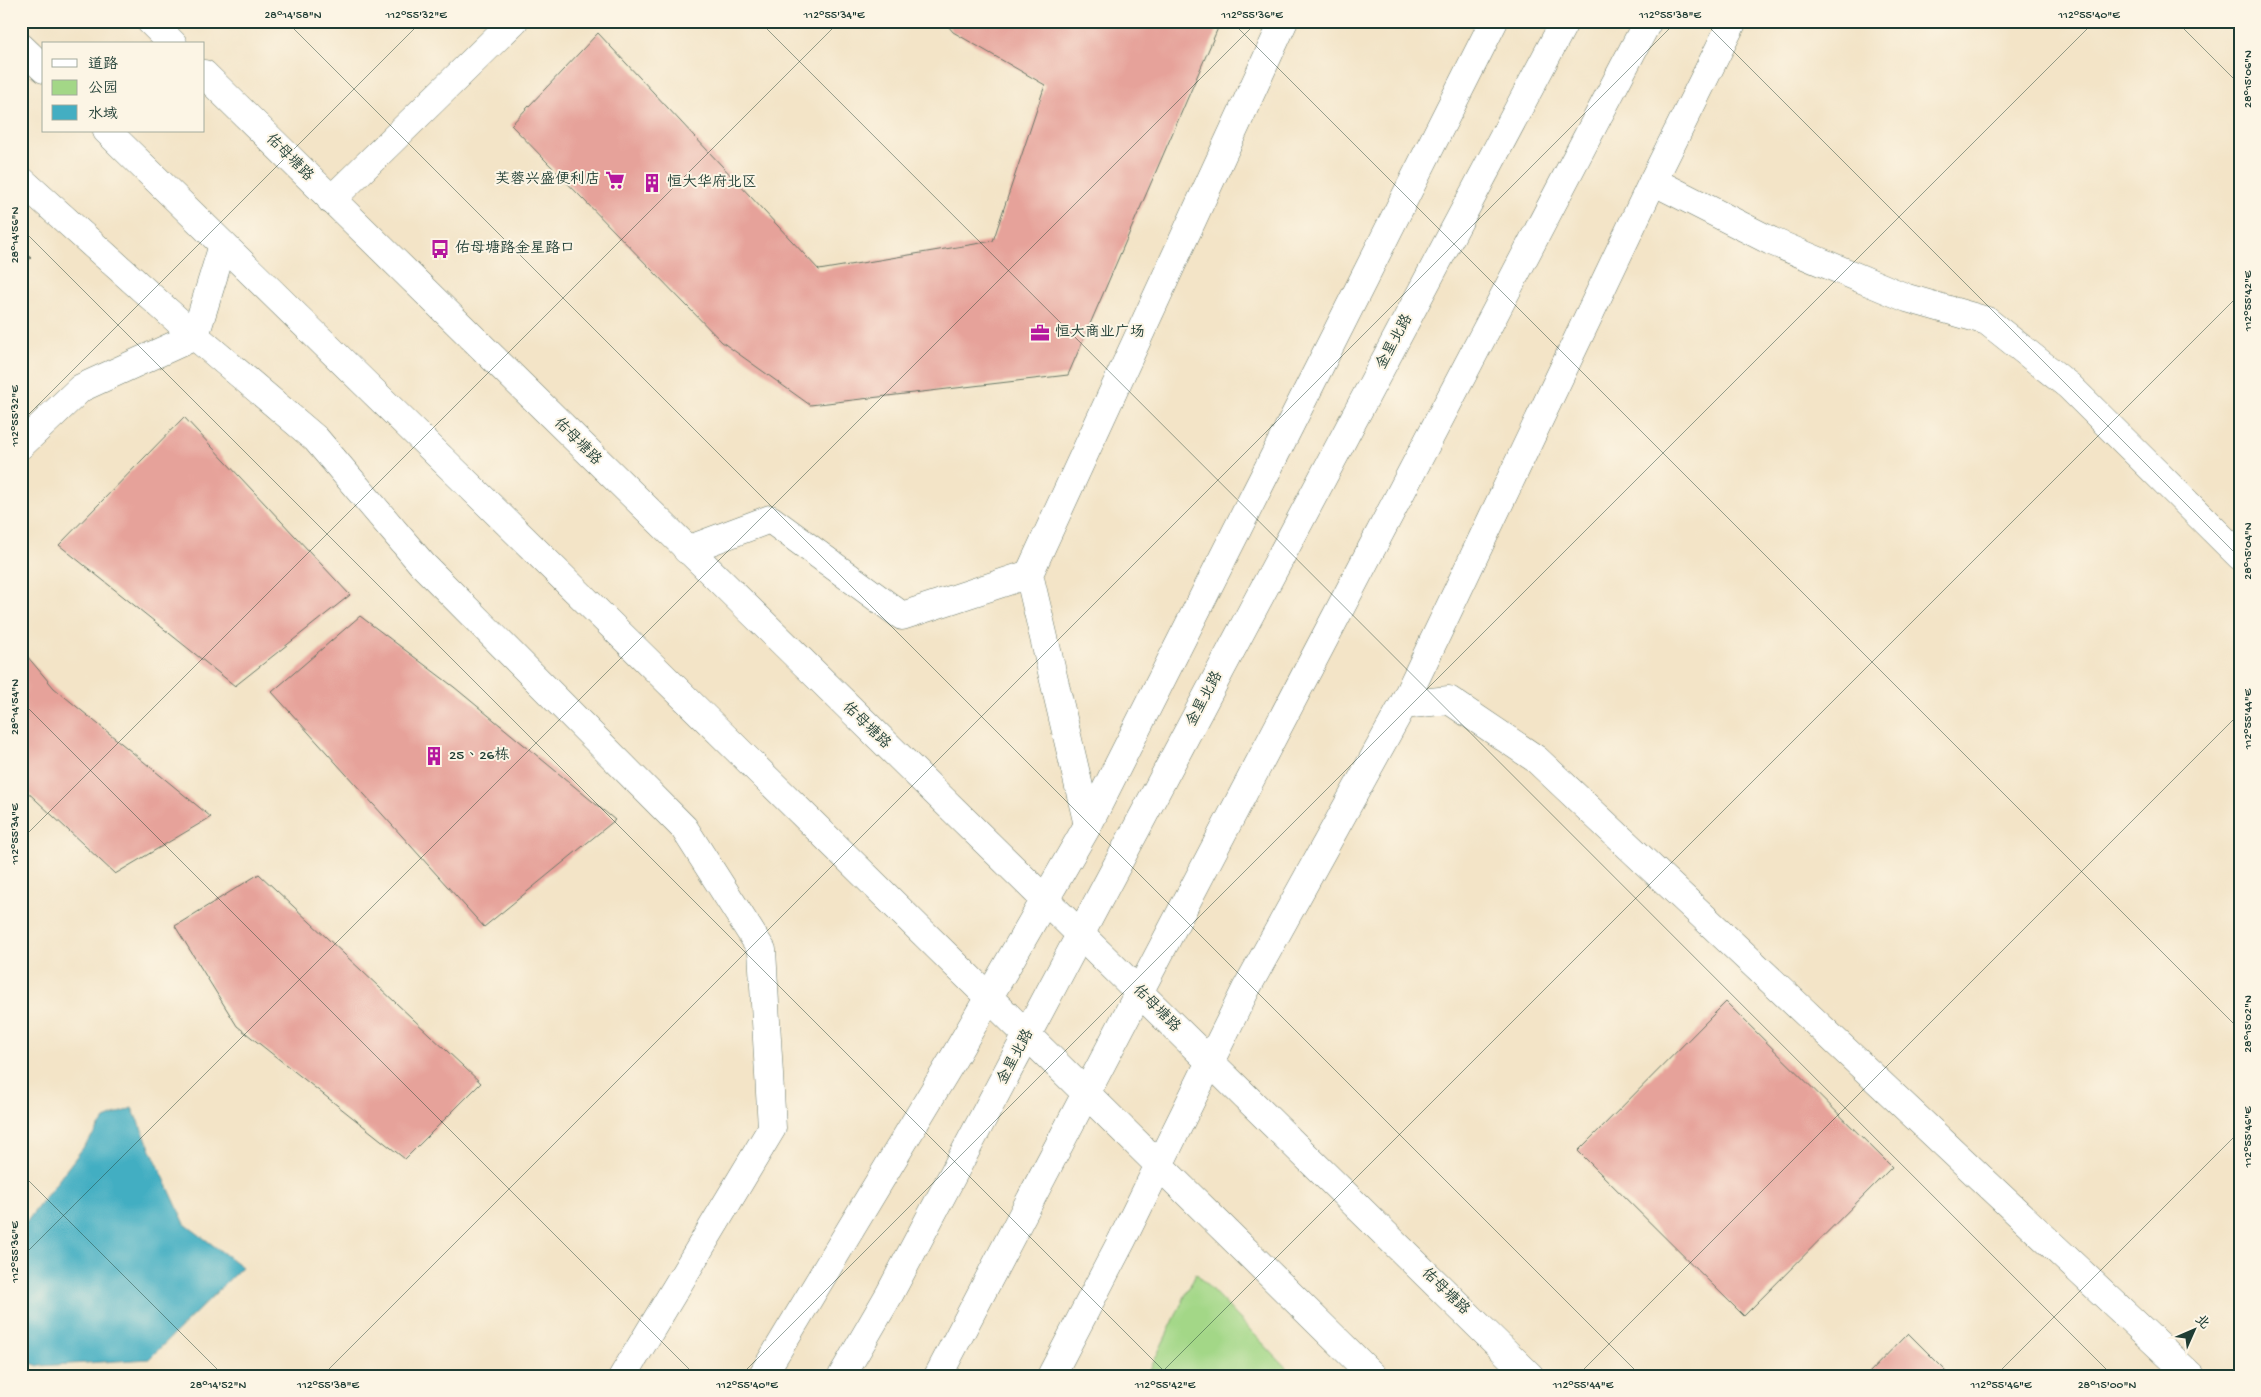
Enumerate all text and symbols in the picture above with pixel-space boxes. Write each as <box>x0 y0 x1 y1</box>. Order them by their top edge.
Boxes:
text: 28°14'58"N <box>264 9 322 23</box>
text: 112°55'32"E <box>384 9 447 23</box>
text: 112°55'34"E <box>802 9 865 23</box>
text: 112°55'36"E <box>1220 9 1283 23</box>
text: 112°55'38"E <box>1638 9 1701 23</box>
text: 112°55'40"E <box>2057 9 2120 23</box>
legend <box>42 42 205 132</box>
text: 28°15'06"N <box>2242 50 2256 108</box>
text: 道路 <box>88 56 118 74</box>
text: 公园 <box>88 80 118 98</box>
text: 水域 <box>88 106 118 124</box>
street label: 佑母塘路 <box>261 130 317 186</box>
supermarket icon: 芙蓉兴盛便利店 <box>604 169 626 191</box>
place label: 芙蓉兴盛便利店 <box>495 171 600 189</box>
building icon: 恒大华府北区 <box>641 172 663 194</box>
place label: 恒大华府北区 <box>667 174 757 192</box>
text: 28°14'56"N <box>9 207 23 263</box>
bus stop icon: 佑母塘路金星路口 <box>429 238 451 260</box>
place label: 佑母塘路金星路口 <box>455 239 575 258</box>
text: 112°55'42"E <box>2242 270 2256 332</box>
street label: 金星北路 <box>1373 311 1417 373</box>
office icon: 恒大商业广场 <box>1029 322 1051 344</box>
place label: 恒大商业广场 <box>1055 323 1145 342</box>
text: 112°55'32"E <box>9 385 23 448</box>
street label: 佑母塘路 <box>549 414 605 470</box>
text: 28°15'04"N <box>2242 522 2256 580</box>
street label: 金星北路 <box>1183 668 1227 730</box>
text: 28°14'54"N <box>9 679 23 735</box>
text: 112°55'44"E <box>2242 688 2256 750</box>
street label: 佑母塘路 <box>838 698 895 753</box>
building icon: 25、26栋 <box>423 745 445 767</box>
place label: 25、26栋 <box>449 746 509 765</box>
text: 112°55'34"E <box>9 803 23 866</box>
street label: 佑母塘路 <box>1128 981 1184 1037</box>
text: 28°15'02"N <box>2242 995 2256 1053</box>
street label: 金星北路 <box>994 1026 1038 1088</box>
text: 112°55'46"E <box>2242 1106 2256 1168</box>
text: 112°55'36"E <box>9 1221 23 1284</box>
street label: 佑母塘路 <box>1417 1264 1474 1319</box>
north arrow <box>2168 1304 2218 1354</box>
text: 北 <box>2190 1312 2212 1334</box>
text: 28°14'52"N <box>190 1379 246 1393</box>
text: 112°55'38"E <box>296 1379 359 1393</box>
text: 112°55'40"E <box>715 1379 778 1393</box>
text: 112°55'42"E <box>1134 1379 1196 1393</box>
text: 112°55'44"E <box>1552 1379 1614 1393</box>
text: 112°55'46"E <box>1970 1379 2032 1393</box>
text: 28°15'00"N <box>2078 1379 2136 1393</box>

